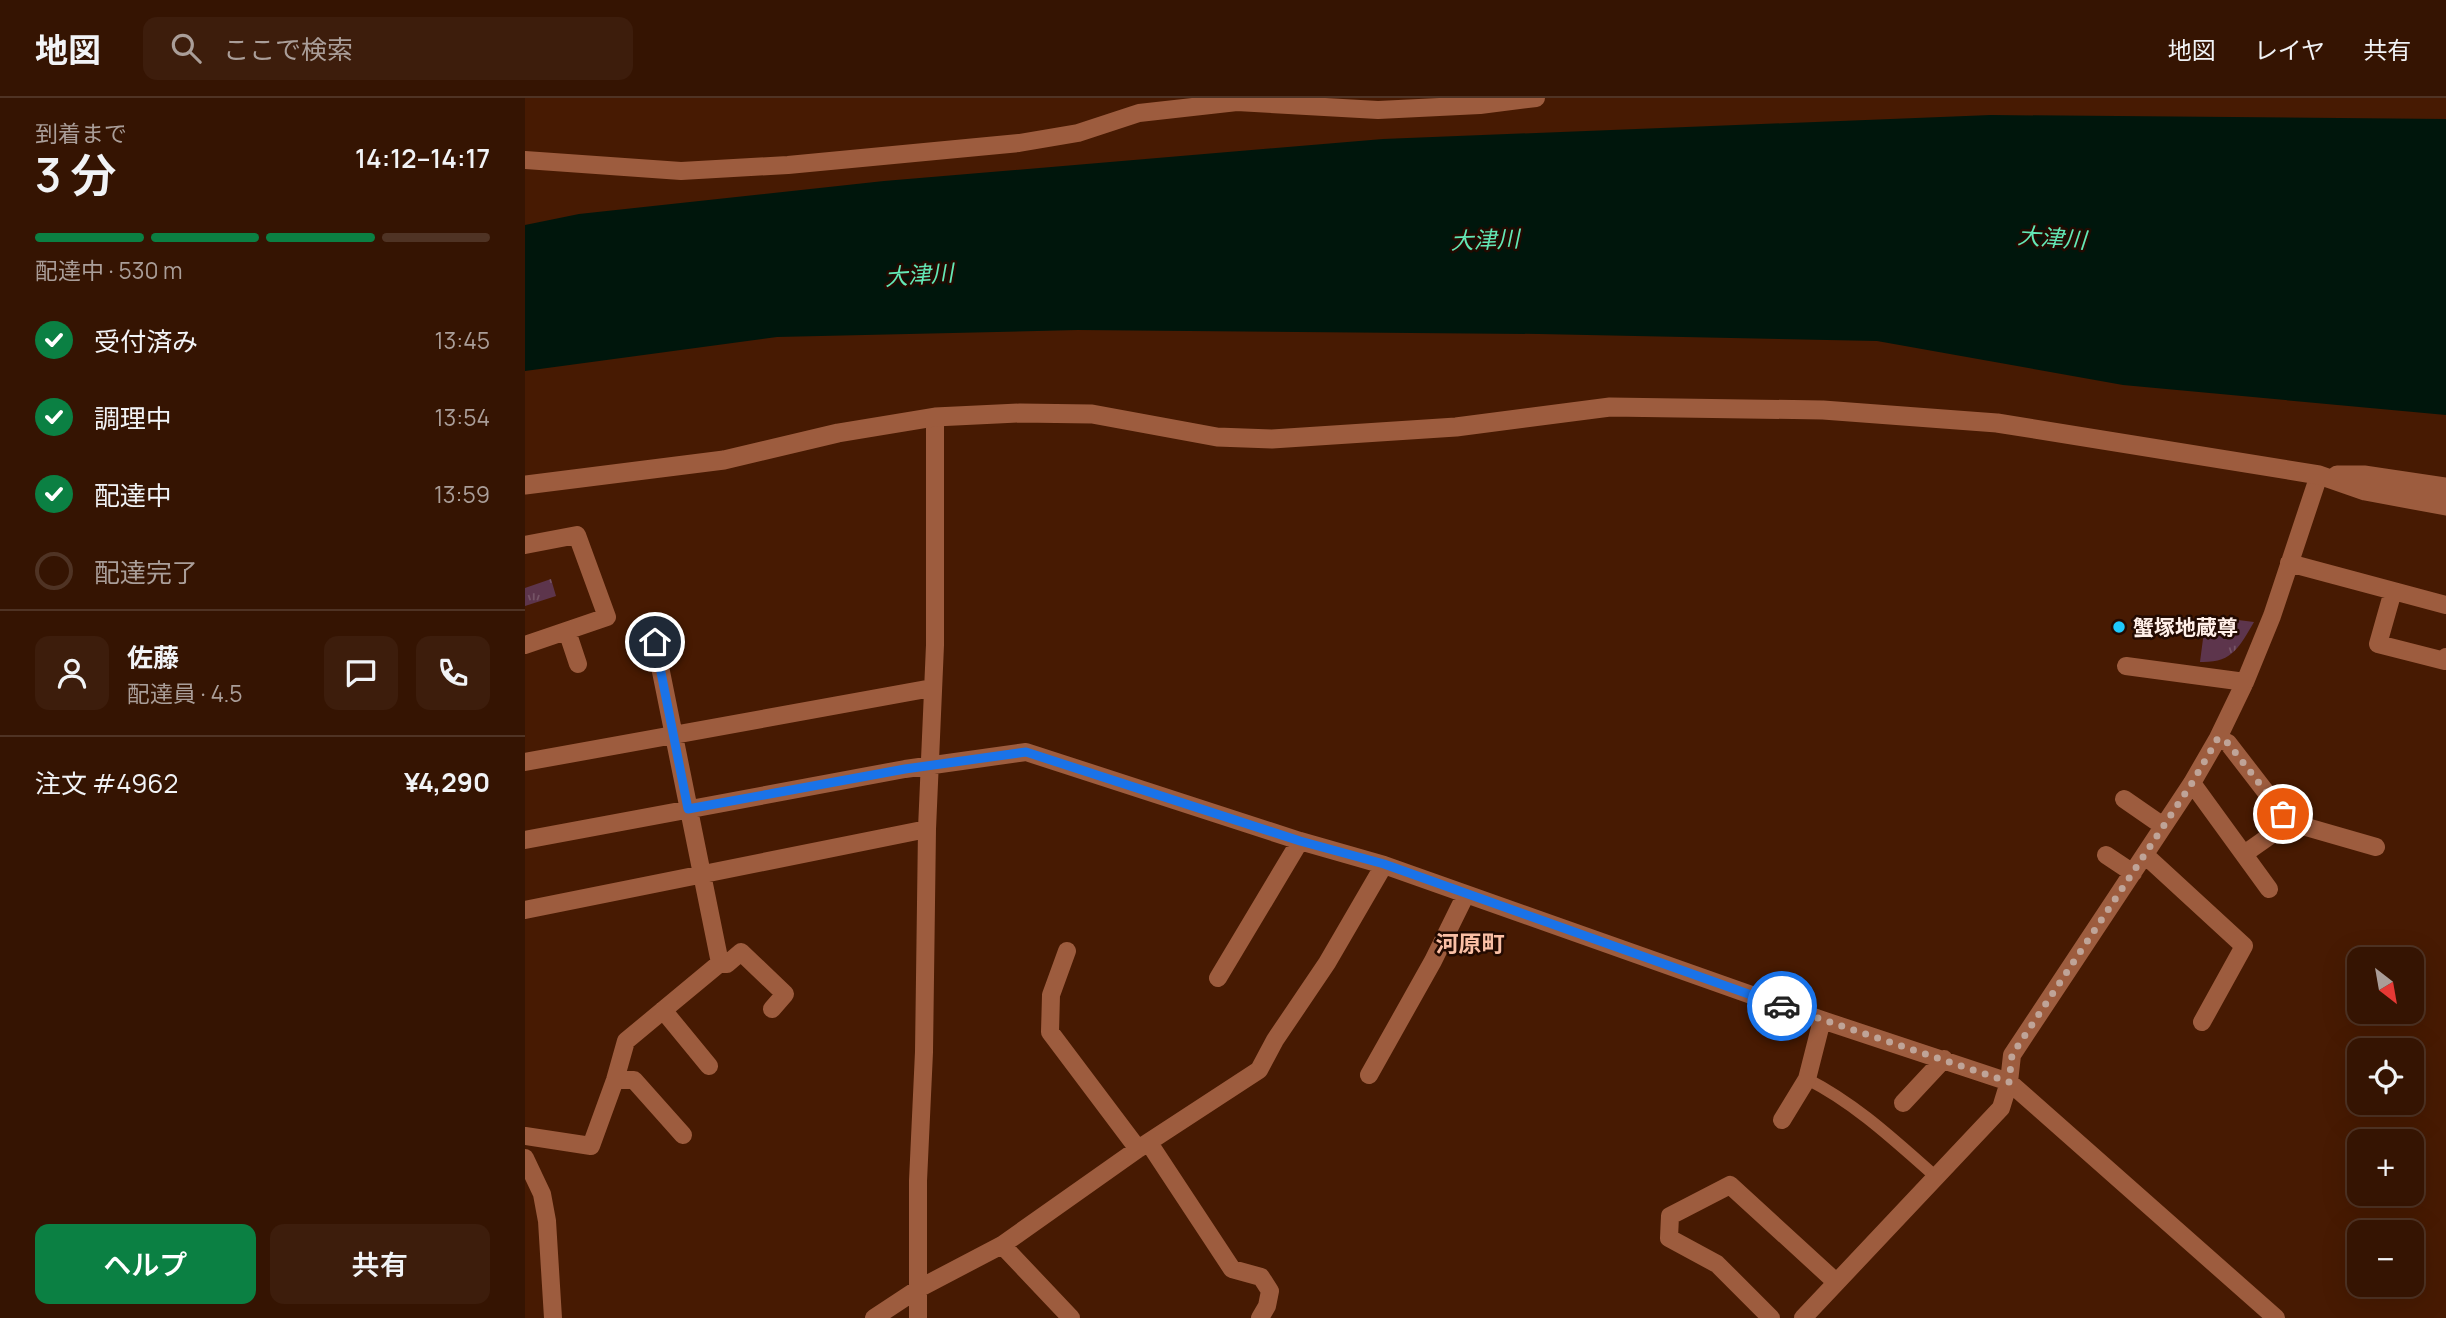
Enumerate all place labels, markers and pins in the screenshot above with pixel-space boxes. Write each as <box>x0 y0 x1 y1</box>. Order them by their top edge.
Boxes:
pin <box>625 612 685 672</box>
place label: 蟹塚地蔵尊 <box>2133 613 2238 641</box>
marker: 蟹塚地蔵尊 <box>2111 619 2127 635</box>
pin <box>2253 784 2313 844</box>

